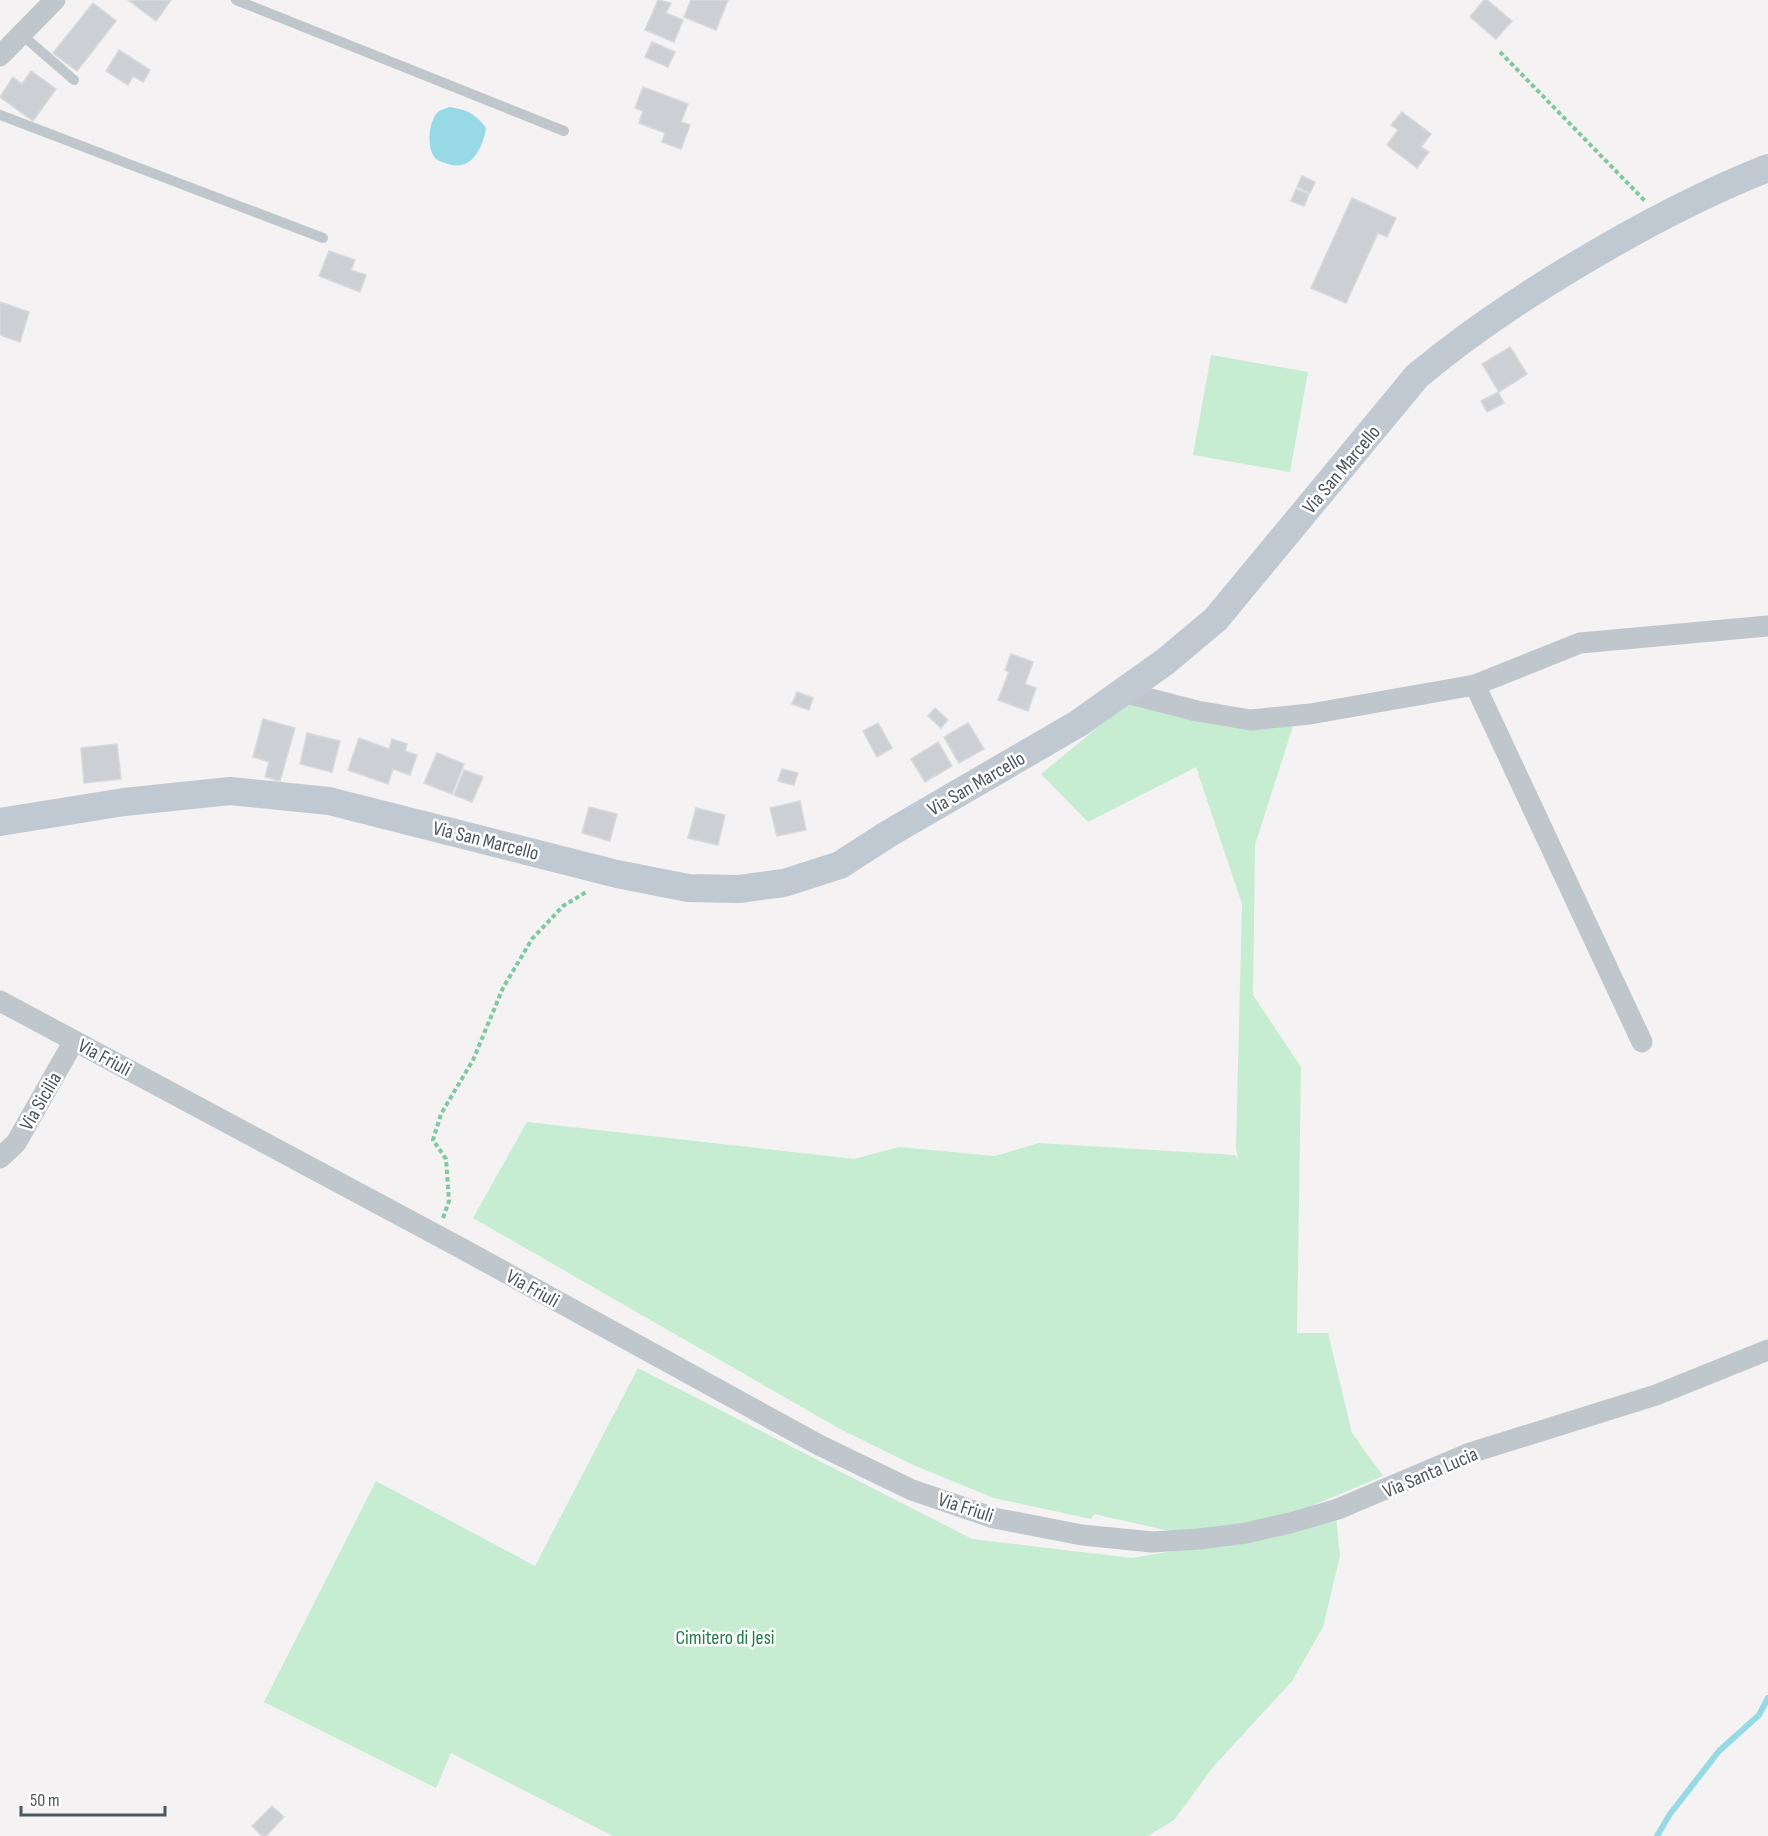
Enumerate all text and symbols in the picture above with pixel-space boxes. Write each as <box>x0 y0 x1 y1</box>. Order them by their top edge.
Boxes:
street label: Via San Marcello <box>1298 420 1386 519</box>
street label: Via San Marcello <box>924 746 1029 821</box>
street label: Via San Marcello <box>430 816 541 866</box>
street label: Via Friuli <box>74 1034 135 1082</box>
street label: Via Sicilia <box>15 1068 67 1135</box>
street label: Via Friuli <box>502 1265 563 1313</box>
street label: Via Santa Lucia <box>1379 1442 1481 1504</box>
street label: Via Friuli <box>935 1488 996 1528</box>
park label: Cimitero di Jesi <box>675 1626 775 1650</box>
scale bar <box>21 1779 165 1817</box>
text: 50 m <box>30 1790 60 1811</box>

